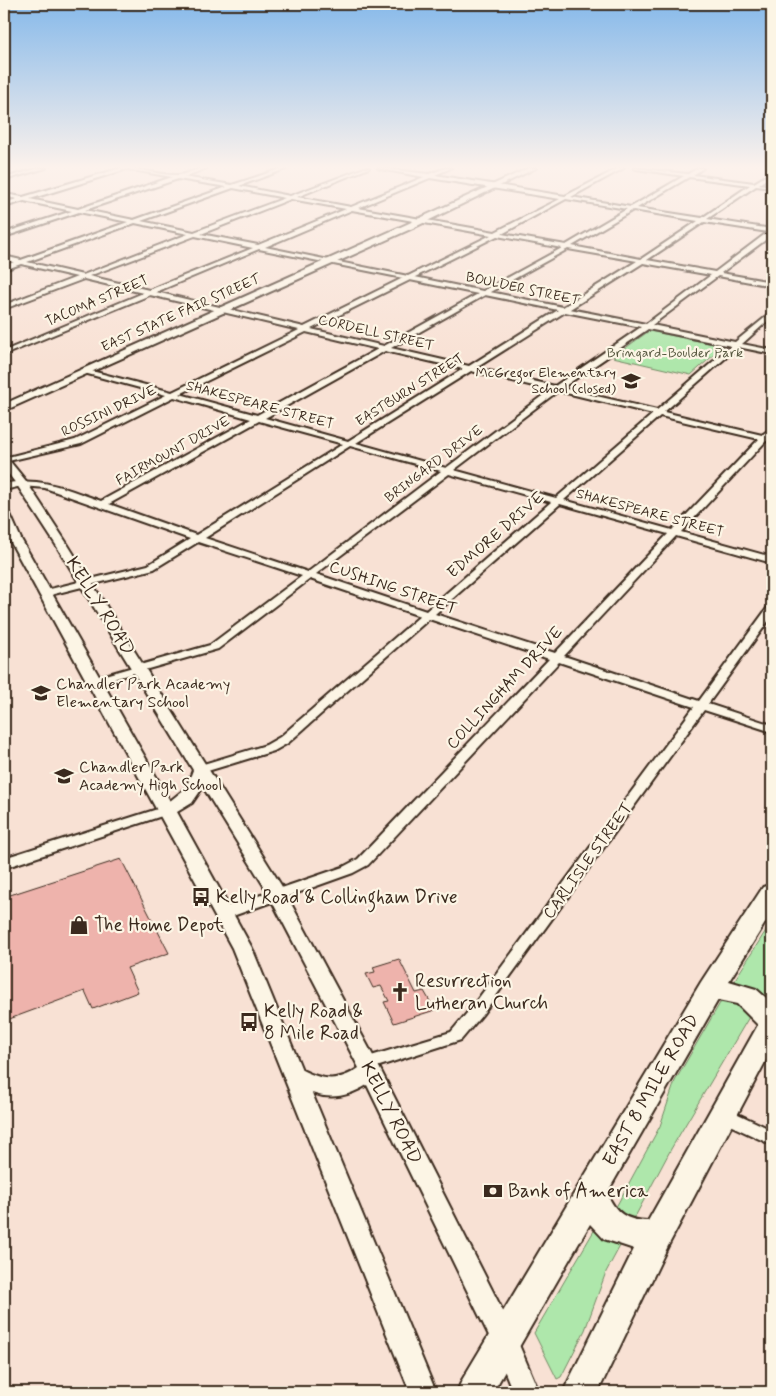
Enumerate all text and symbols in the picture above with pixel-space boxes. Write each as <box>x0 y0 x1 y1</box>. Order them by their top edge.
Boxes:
street label: BOULDER STREET <box>464 268 582 310</box>
street label: EAST STATE FAIR STREET <box>99 270 264 356</box>
street label: TACOMA STREET <box>43 271 151 331</box>
street label: CORDELL STREET <box>316 311 436 355</box>
park label: Bringard-Boulder Park <box>607 344 743 362</box>
street label: EASTBURN STREET <box>352 349 468 431</box>
place label: McGregor Elementary School (closed) <box>476 364 616 398</box>
school or university icon: McGregor Elementary School (closed) <box>620 370 642 392</box>
street label: SHAKESPEARE STREET <box>184 377 336 433</box>
street label: ROSSINI DRIVE <box>58 381 160 441</box>
street label: FAIRMOUNT DRIVE <box>113 412 233 490</box>
street label: BRINGARD DRIVE <box>381 421 487 507</box>
street label: SHAKESPEARE STREET <box>574 485 726 541</box>
street label: EDMORE DRIVE <box>443 487 549 583</box>
street label: KELLY ROAD <box>60 552 140 660</box>
street label: CUSHING STREET <box>326 556 460 620</box>
street label: COLLINGHAM DRIVE <box>442 622 568 754</box>
place label: Chandler Park Academy Elementary School <box>56 674 230 713</box>
school or university icon: Chandler Park Academy Elementary School <box>30 682 52 704</box>
place label: Chandler Park Academy High School <box>79 757 222 797</box>
school or university icon: Chandler Park Academy High School <box>53 765 75 787</box>
street label: CARLISLE STREET <box>539 799 637 923</box>
place label: Kelly Road & Collingham Drive <box>216 885 458 913</box>
bus stop icon: Kelly Road & Collingham Drive <box>190 886 212 908</box>
place label: The Home Depot <box>94 913 224 938</box>
shop icon: The Home Depot <box>68 914 90 936</box>
place label: Resurrection Lutheran Church <box>415 969 548 1016</box>
church icon: Resurrection Lutheran Church <box>389 981 411 1003</box>
place label: Kelly Road & 8 Mile Road <box>264 999 363 1046</box>
street label: EAST 8 MILE ROAD <box>597 1009 705 1171</box>
bus stop icon: Kelly Road & 8 Mile Road <box>238 1011 260 1033</box>
street label: KELLY ROAD <box>354 1057 428 1169</box>
place label: Bank of America <box>508 1179 649 1204</box>
bank icon: Bank of America <box>482 1180 504 1202</box>

